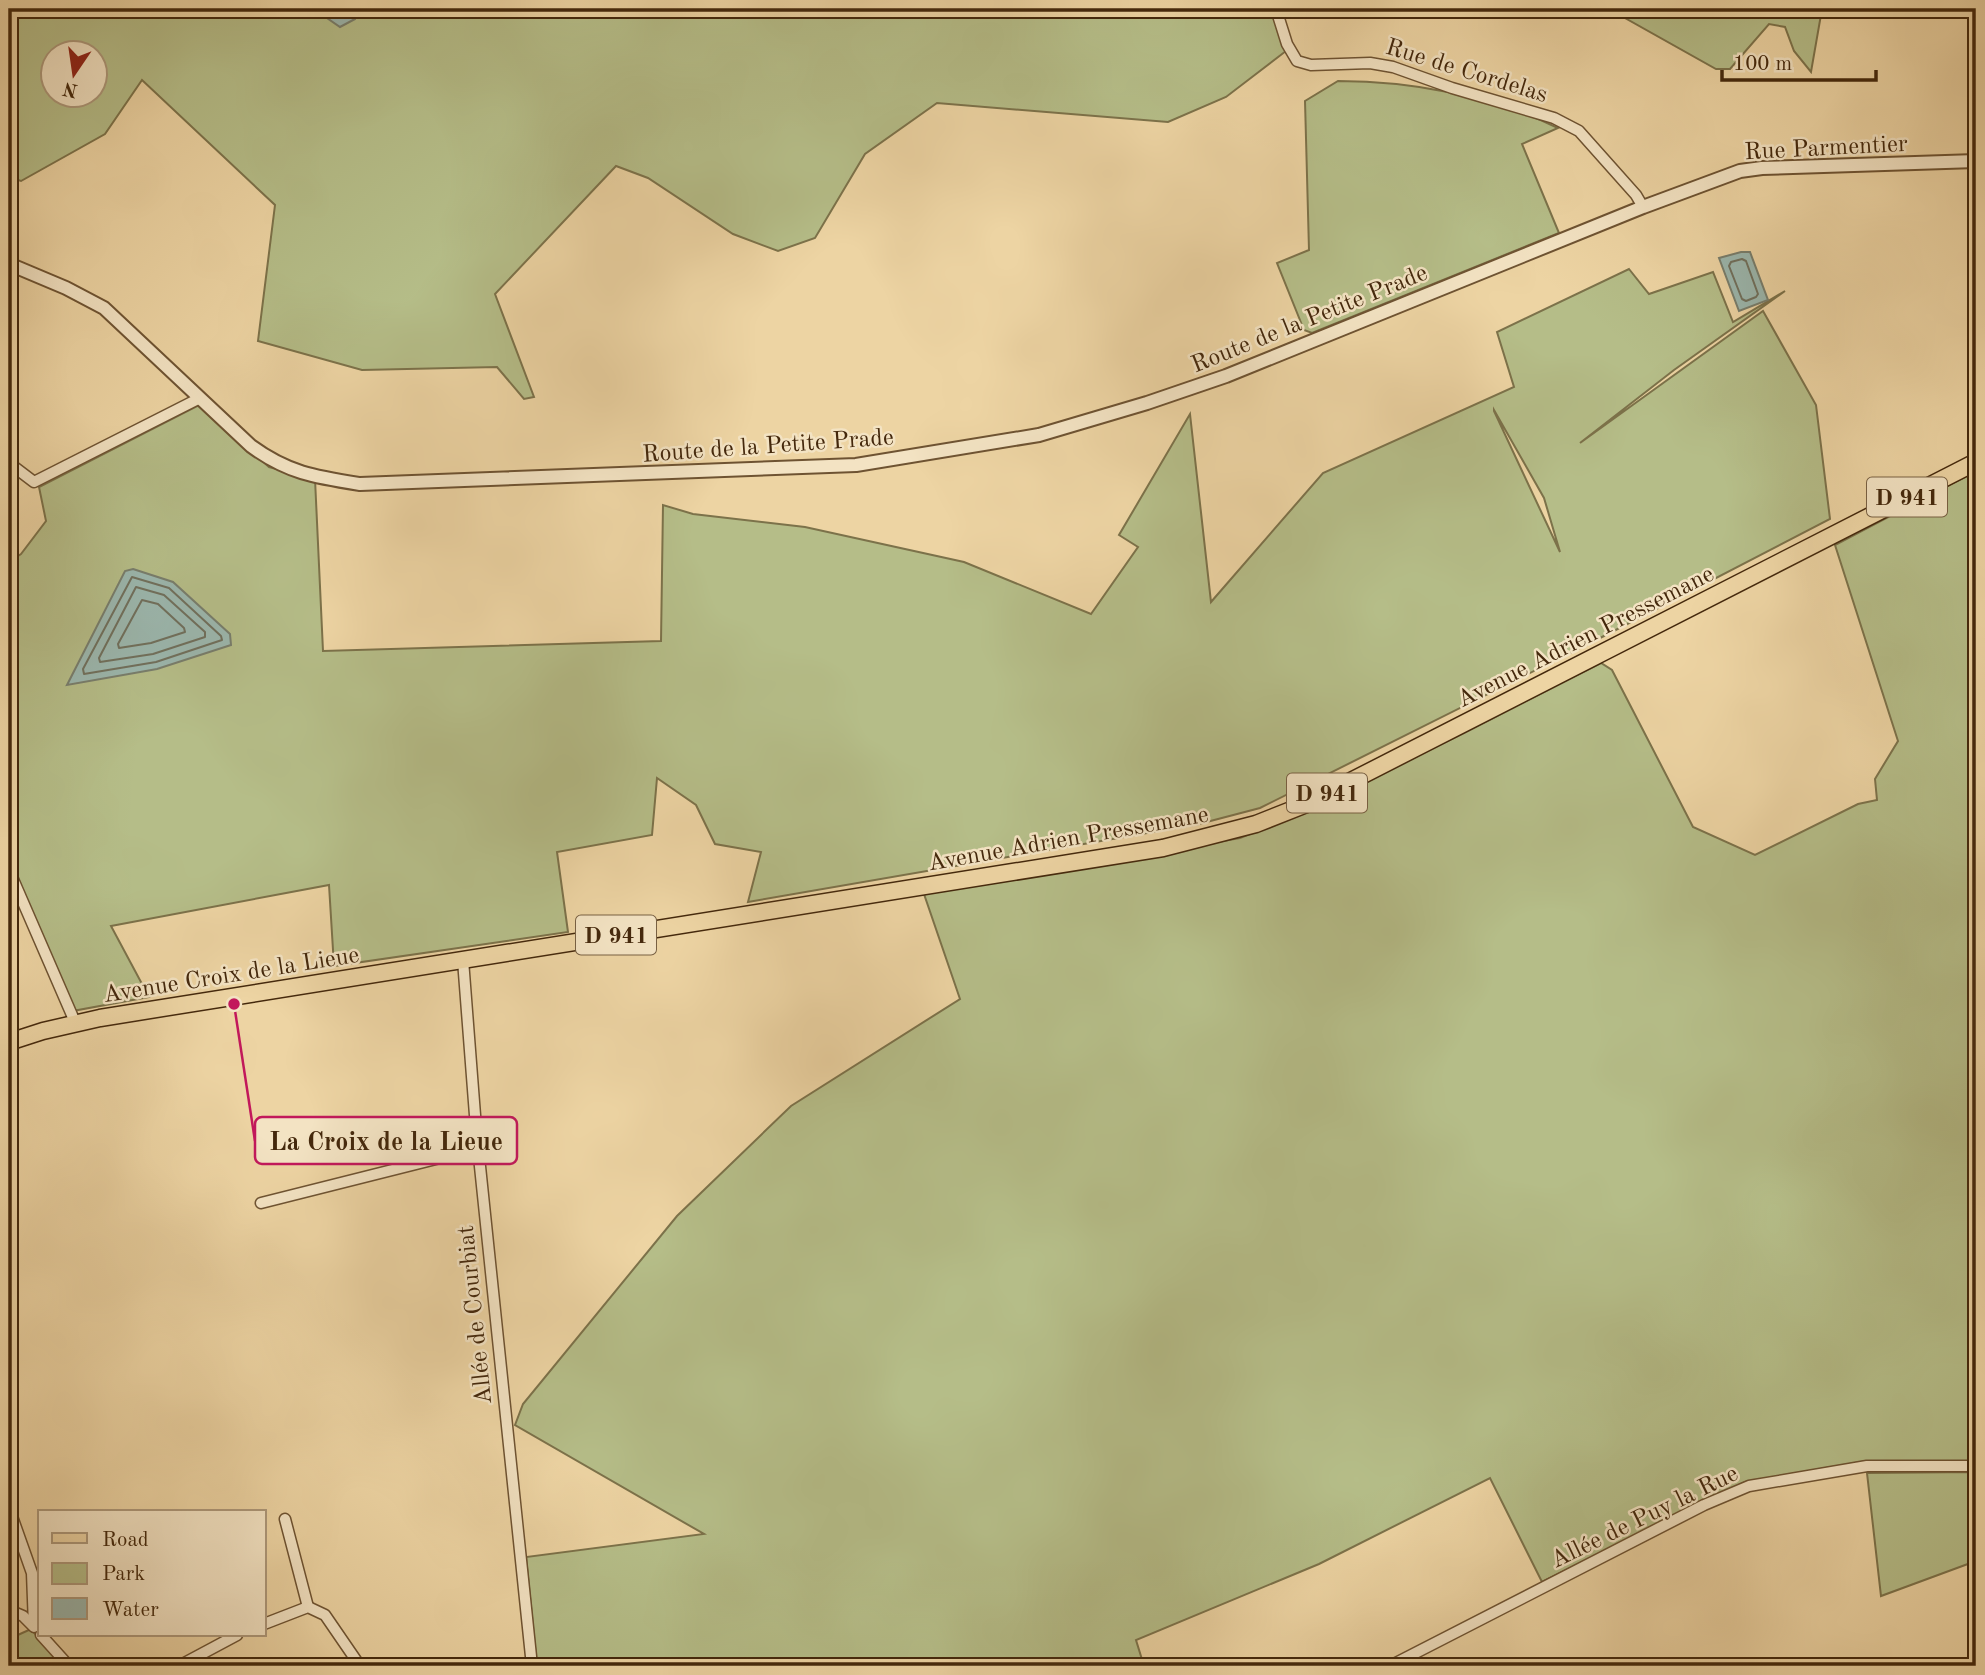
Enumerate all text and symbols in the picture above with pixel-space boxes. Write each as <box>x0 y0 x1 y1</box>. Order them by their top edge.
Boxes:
street label: Rue de Cordelas <box>1382 36 1550 108</box>
north arrow <box>38 38 108 108</box>
scale bar <box>1722 38 1876 82</box>
text: 100 m <box>1733 54 1792 75</box>
text: N <box>61 77 80 99</box>
street label: Rue Parmentier <box>1744 133 1909 165</box>
street label: Route de la Petite Prade <box>1188 261 1431 378</box>
street label: Route de la Petite Prade <box>642 426 895 468</box>
road number: D 941 <box>1867 477 1947 516</box>
street label: Avenue Adrien Pressemane <box>1454 562 1718 713</box>
road number: D 941 <box>1287 774 1367 813</box>
street label: Avenue Adrien Pressemane <box>926 803 1211 877</box>
road number: D 941 <box>576 916 656 954</box>
street label: Avenue Croix de la Lieue <box>101 944 361 1008</box>
callout: La Croix de la Lieue <box>255 1117 517 1164</box>
text: La Croix de la Lieue <box>269 1130 503 1156</box>
street label: Allée de Courbiat <box>455 1224 497 1406</box>
street label: Allée de Puy la Rue <box>1547 1462 1742 1574</box>
legend <box>38 1510 266 1636</box>
text: Road <box>102 1530 149 1551</box>
text: Park <box>102 1564 145 1585</box>
text: Water <box>102 1600 159 1621</box>

